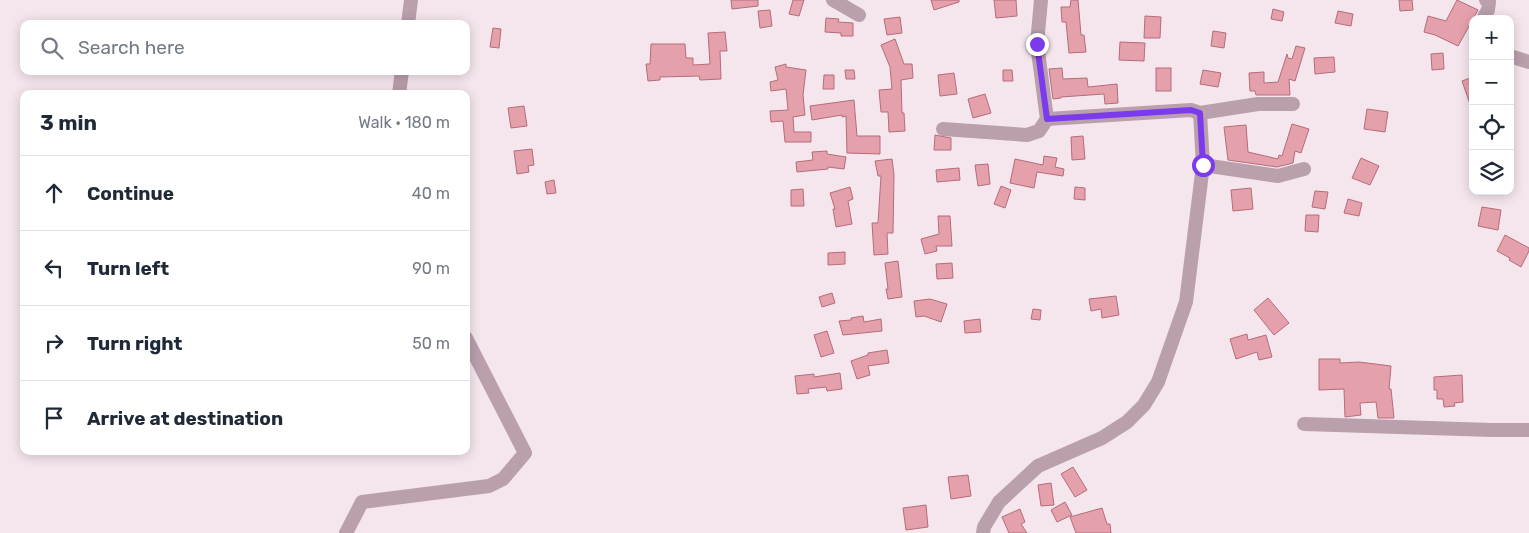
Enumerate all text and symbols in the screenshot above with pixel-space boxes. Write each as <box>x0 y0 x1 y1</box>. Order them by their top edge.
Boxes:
map controls <box>1469 15 1514 195</box>
button: + <box>1469 15 1514 60</box>
search box <box>20 20 470 75</box>
route end <box>1026 33 1049 56</box>
icon: search <box>38 34 66 62</box>
text: Search here <box>78 36 185 59</box>
button: − <box>1469 60 1514 105</box>
button: locate <box>1469 105 1514 150</box>
text: 3 min <box>40 110 97 135</box>
text: Walk · 180 m <box>358 113 450 132</box>
button: layers <box>1469 150 1514 195</box>
route start <box>1192 154 1215 177</box>
icon: ahead <box>40 179 68 207</box>
text: Continue <box>87 182 174 205</box>
text: 40 m <box>412 184 450 203</box>
icon: left <box>40 254 68 282</box>
text: Turn left <box>87 257 169 280</box>
text: 90 m <box>412 259 450 278</box>
icon: right <box>40 329 68 357</box>
text: Turn right <box>87 332 182 355</box>
text: 50 m <box>412 334 450 353</box>
icon: arrive <box>40 404 68 432</box>
text: Arrive at destination <box>87 407 283 430</box>

